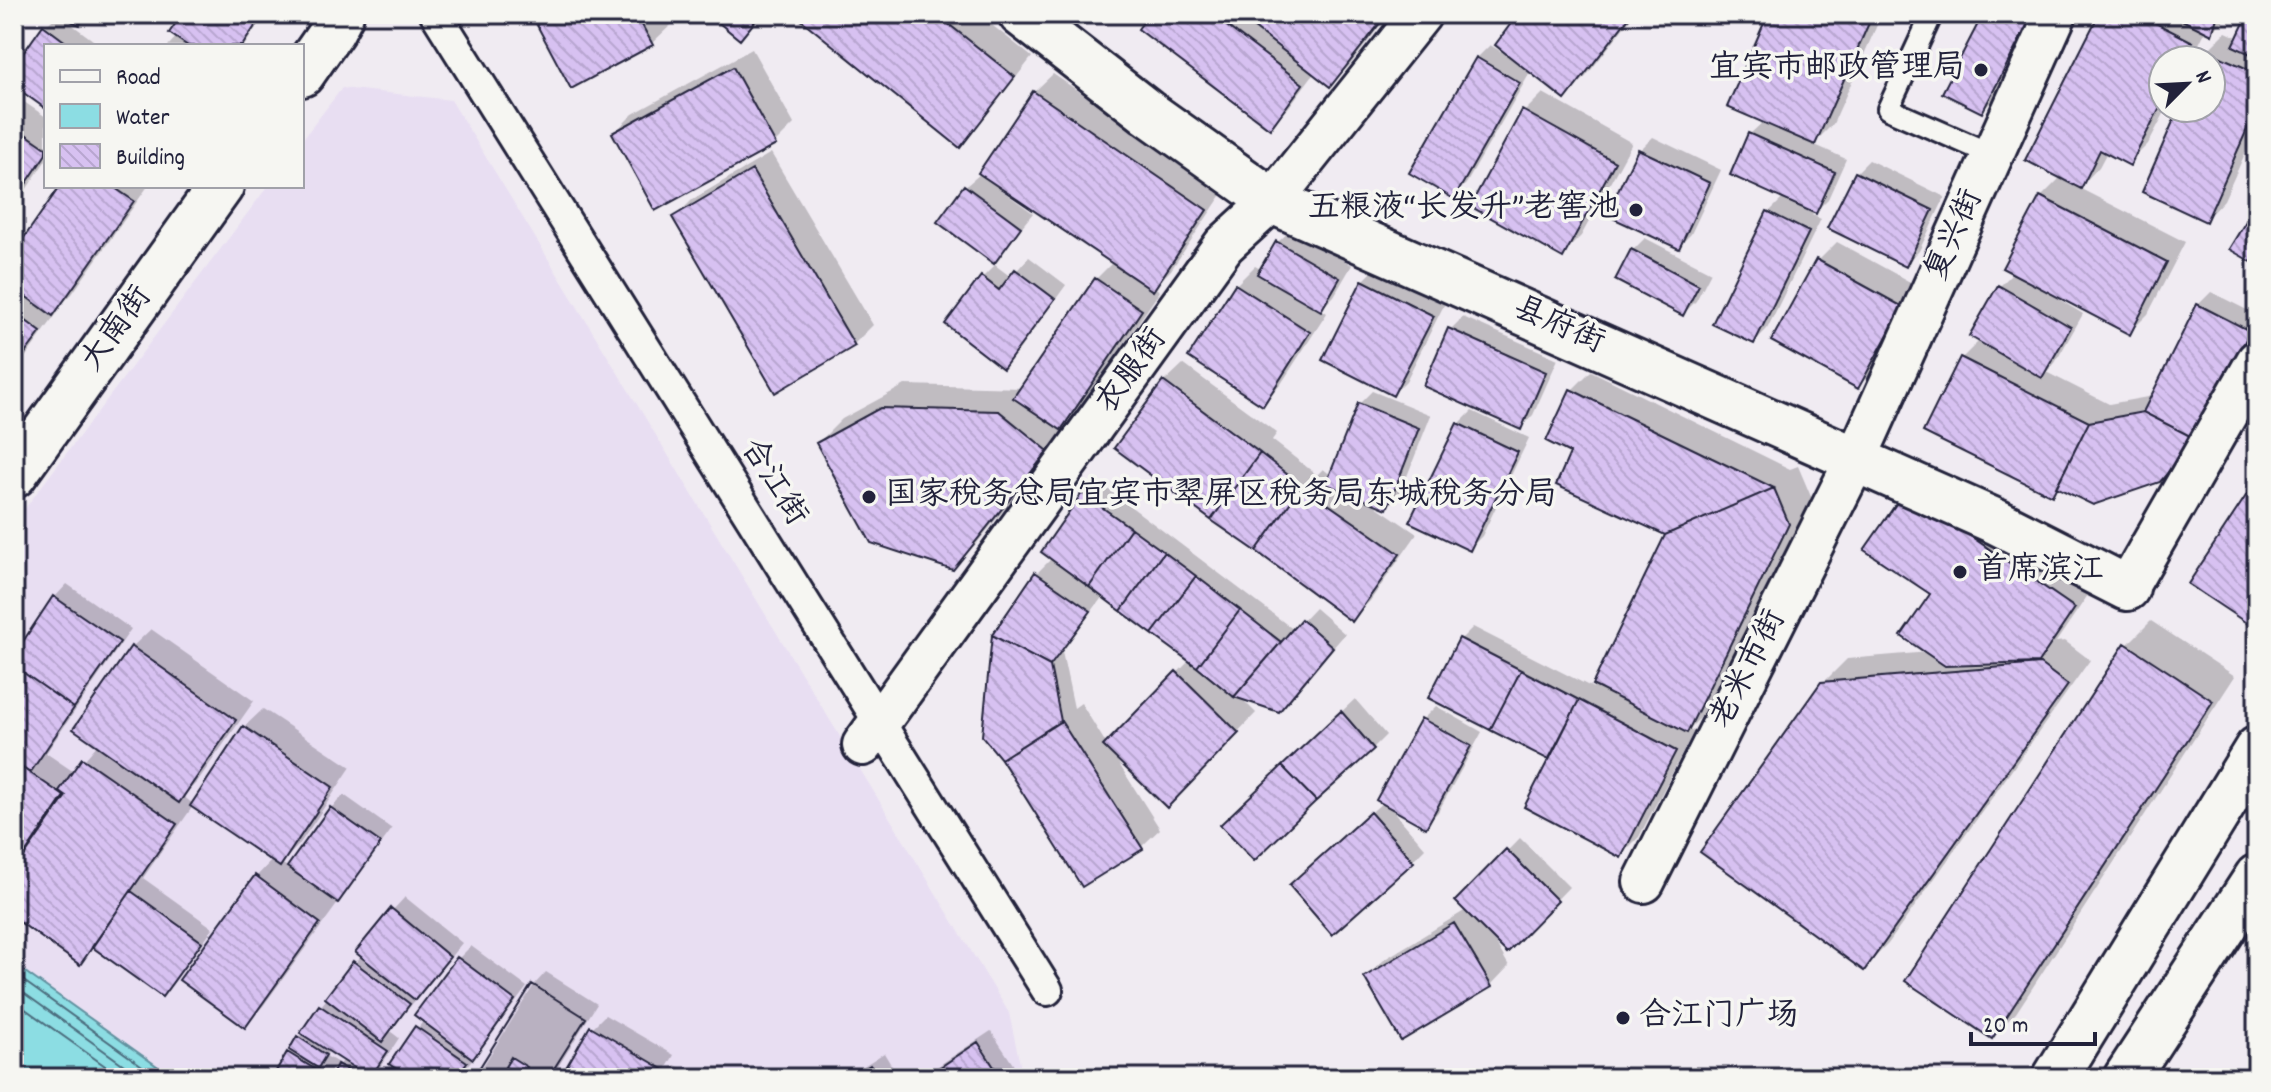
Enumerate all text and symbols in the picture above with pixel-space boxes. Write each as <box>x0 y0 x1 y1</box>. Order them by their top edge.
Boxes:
legend <box>44 44 304 188</box>
north arrow <box>2147 44 2227 124</box>
place label: 宜宾市邮政管理局 <box>1709 47 1965 93</box>
marker: 宜宾市邮政管理局 <box>1972 61 1990 79</box>
text: Road <box>116 62 161 96</box>
text: N <box>2186 66 2218 89</box>
text: Water <box>116 102 169 136</box>
text: Building <box>116 142 185 176</box>
street label: 复兴街 <box>1915 183 1997 289</box>
place label: 五粮液“长发升”老窖池 <box>1308 187 1620 233</box>
marker: 五粮液“长发升”老窖池 <box>1627 201 1645 219</box>
street label: 大南街 <box>71 278 165 382</box>
street label: 县府街 <box>1505 286 1611 368</box>
street label: 衣服街 <box>1086 320 1180 424</box>
street label: 合江街 <box>727 430 817 536</box>
place label: 国家税务总局宜宾市翠屏区税务局东城税务分局 <box>885 474 1557 520</box>
marker: 国家税务总局宜宾市翠屏区税务局东城税务分局 <box>860 488 878 506</box>
place label: 首席滨江 <box>1976 549 2104 595</box>
marker: 首席滨江 <box>1951 563 1969 581</box>
street label: 老米市街 <box>1700 603 1800 737</box>
place label: 合江门广场 <box>1639 995 1799 1041</box>
scale bar <box>1971 996 2095 1046</box>
marker: 合江门广场 <box>1614 1009 1632 1027</box>
text: 20 m <box>1983 1010 2029 1044</box>

